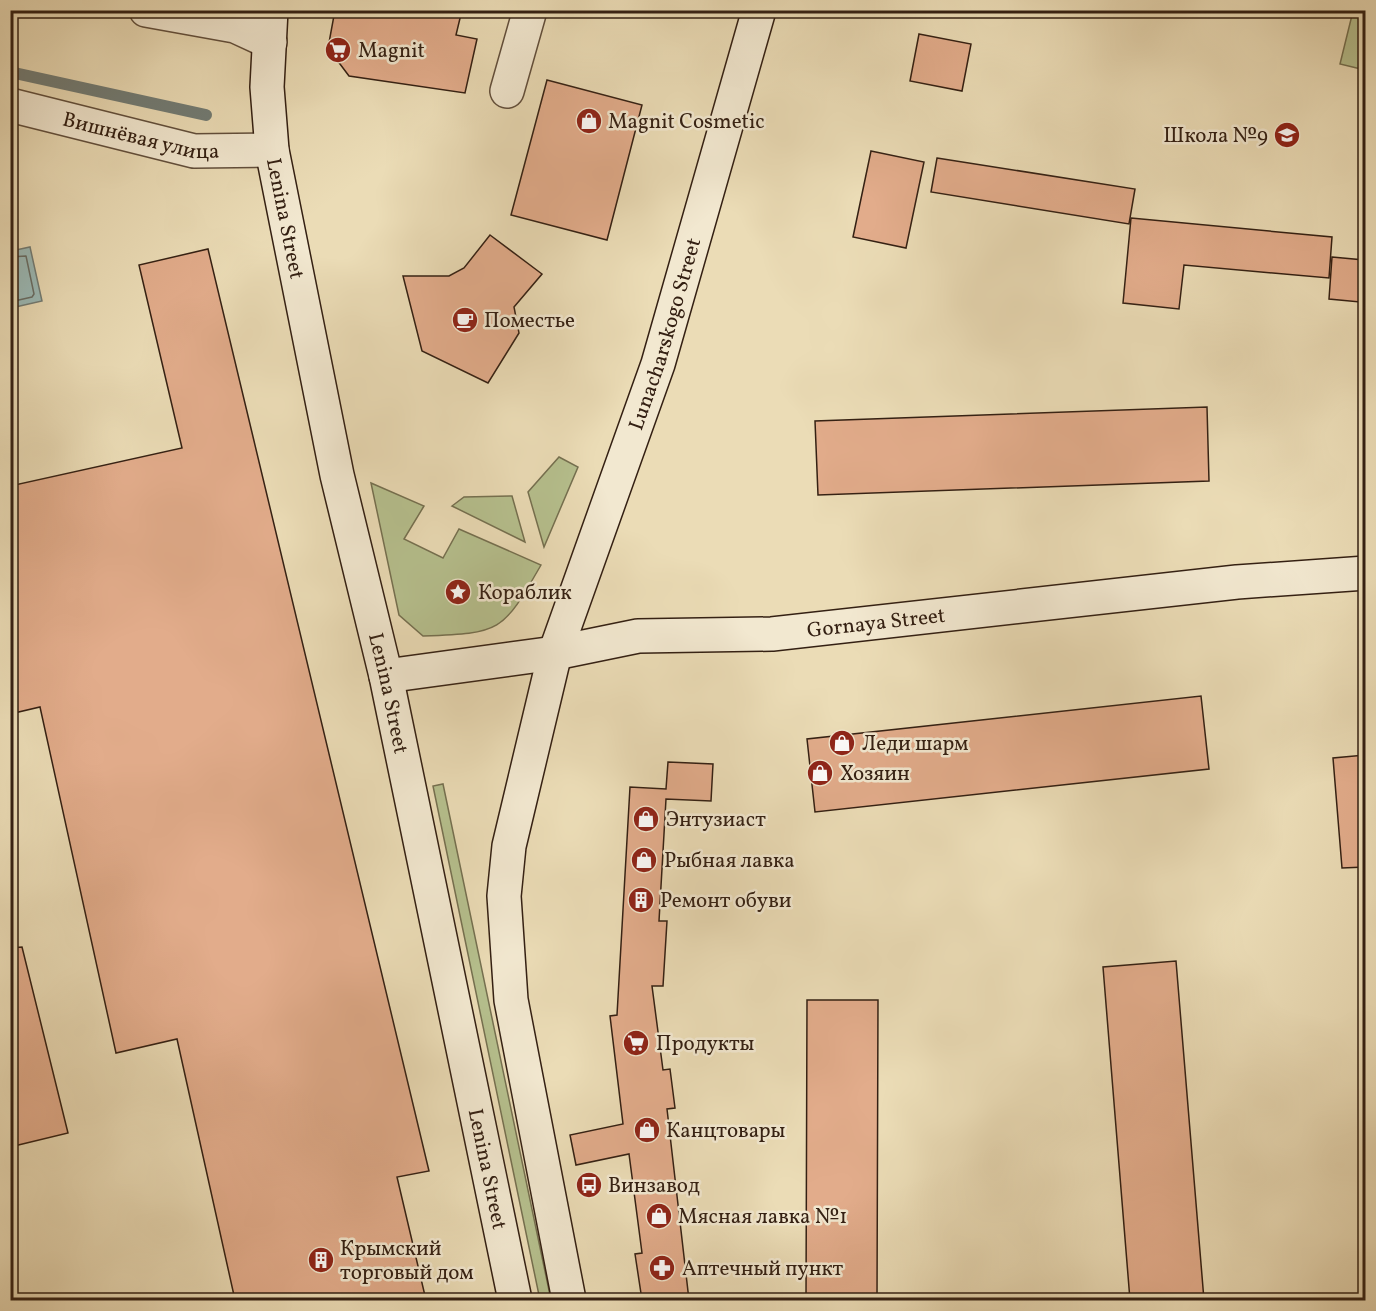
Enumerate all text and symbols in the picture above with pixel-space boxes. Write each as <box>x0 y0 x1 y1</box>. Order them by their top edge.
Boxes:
supermarket icon: Magnit <box>323 35 353 65</box>
place label: Magnit <box>358 37 425 66</box>
street label: Вишнёвая улица <box>59 106 220 167</box>
shop icon: Magnit Cosmetic <box>574 106 604 136</box>
place label: Magnit Cosmetic <box>608 108 765 137</box>
school or university icon: Школа №9 <box>1272 120 1302 150</box>
place label: Школа №9 <box>1163 122 1268 151</box>
street label: Lenina Street <box>258 156 310 282</box>
street label: Lunacharskogo Street <box>623 235 709 435</box>
cafe icon: Поместье <box>450 305 480 335</box>
place label: Поместье <box>484 307 575 336</box>
place icon: Кораблик <box>443 577 473 607</box>
place label: Кораблик <box>478 579 572 608</box>
street label: Gornaya Street <box>806 602 947 646</box>
street label: Lenina Street <box>360 630 415 756</box>
shop icon: Леди шарм <box>827 728 857 758</box>
place label: Леди шарм <box>862 730 968 759</box>
shop icon: Хозяин <box>805 758 835 788</box>
place label: Хозяин <box>840 760 910 789</box>
shop icon: Энтузиаст <box>631 804 661 834</box>
place label: Энтузиаст <box>666 806 766 835</box>
shop icon: Рыбная лавка <box>629 845 659 875</box>
place label: Рыбная лавка <box>664 847 795 876</box>
building icon: Ремонт обуви <box>626 885 656 915</box>
place label: Ремонт обуви <box>660 887 792 916</box>
supermarket icon: Продукты <box>621 1028 651 1058</box>
place label: Продукты <box>656 1030 755 1059</box>
street label: Lenina Street <box>460 1106 513 1232</box>
shop icon: Канцтовары <box>632 1115 662 1145</box>
place label: Канцтовары <box>666 1117 786 1146</box>
bus stop icon: Винзавод <box>574 1170 604 1200</box>
place label: Винзавод <box>608 1172 700 1201</box>
shop icon: Мясная лавка №1 <box>644 1201 674 1231</box>
place label: Мясная лавка №1 <box>678 1203 847 1232</box>
place label: Крымский торговый дом <box>340 1235 474 1288</box>
building icon: Крымский торговый дом <box>306 1245 336 1275</box>
pharmacy icon: Аптечный пункт <box>647 1253 677 1283</box>
place label: Аптечный пункт <box>682 1255 844 1284</box>

